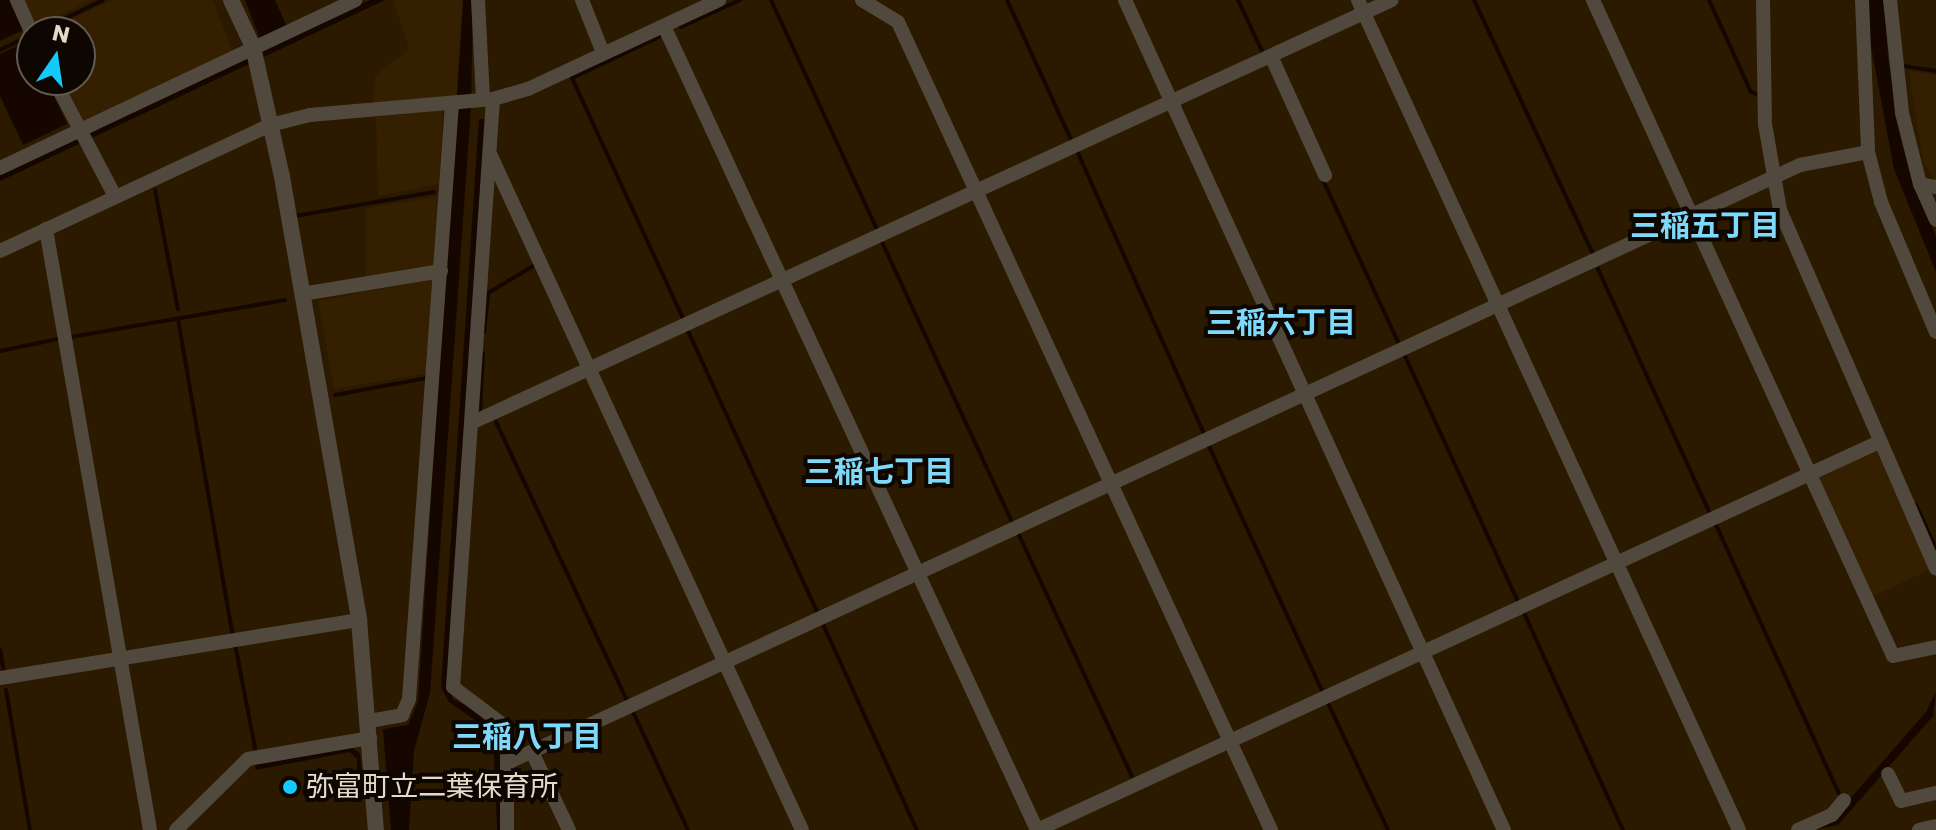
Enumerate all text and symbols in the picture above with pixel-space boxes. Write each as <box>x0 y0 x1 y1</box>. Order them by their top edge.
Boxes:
north arrow <box>16 16 96 96</box>
text: N <box>50 17 73 51</box>
district label: 三稲五丁目 <box>1630 208 1780 244</box>
district label: 三稲六丁目 <box>1206 305 1356 341</box>
district label: 三稲七丁目 <box>804 454 954 490</box>
district label: 三稲八丁目 <box>452 719 602 755</box>
place label: 弥富町立二葉保育所 <box>306 770 558 804</box>
marker: 弥富町立二葉保育所 <box>281 778 299 796</box>

